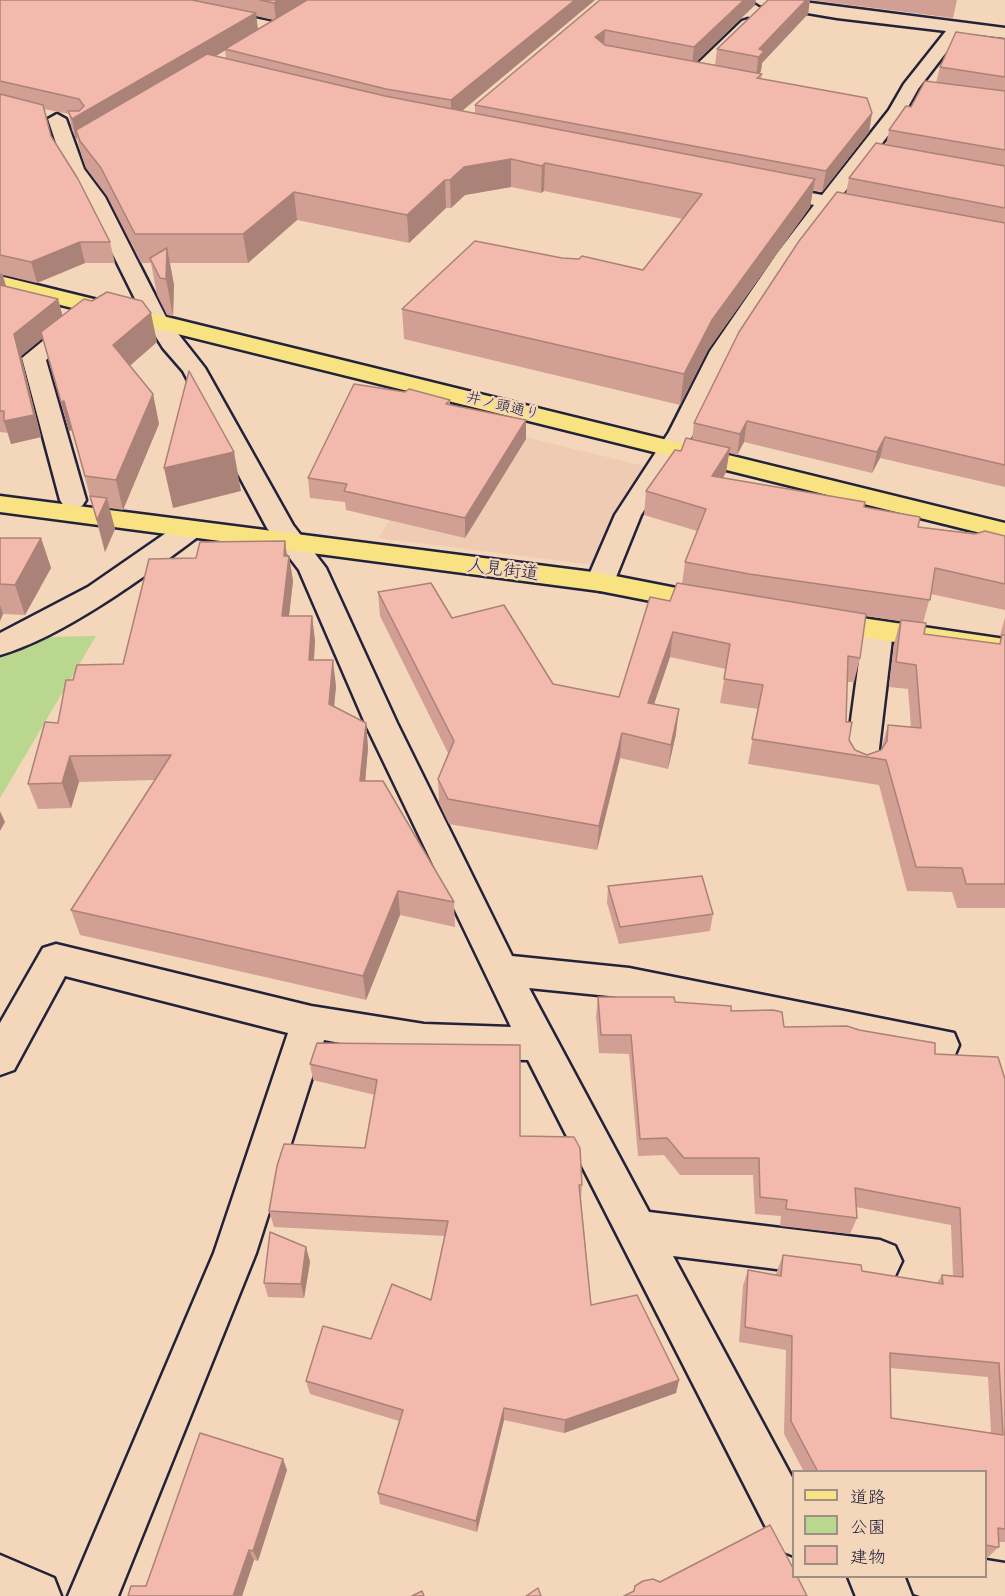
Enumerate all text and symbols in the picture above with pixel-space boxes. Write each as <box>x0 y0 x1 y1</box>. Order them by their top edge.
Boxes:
street label: 井ノ頭通り <box>464 388 542 424</box>
street label: 人見街道 <box>466 555 540 585</box>
legend <box>792 1470 987 1578</box>
text: 道路 <box>850 1487 886 1508</box>
text: 公園 <box>850 1517 886 1538</box>
text: 建物 <box>850 1547 886 1568</box>

